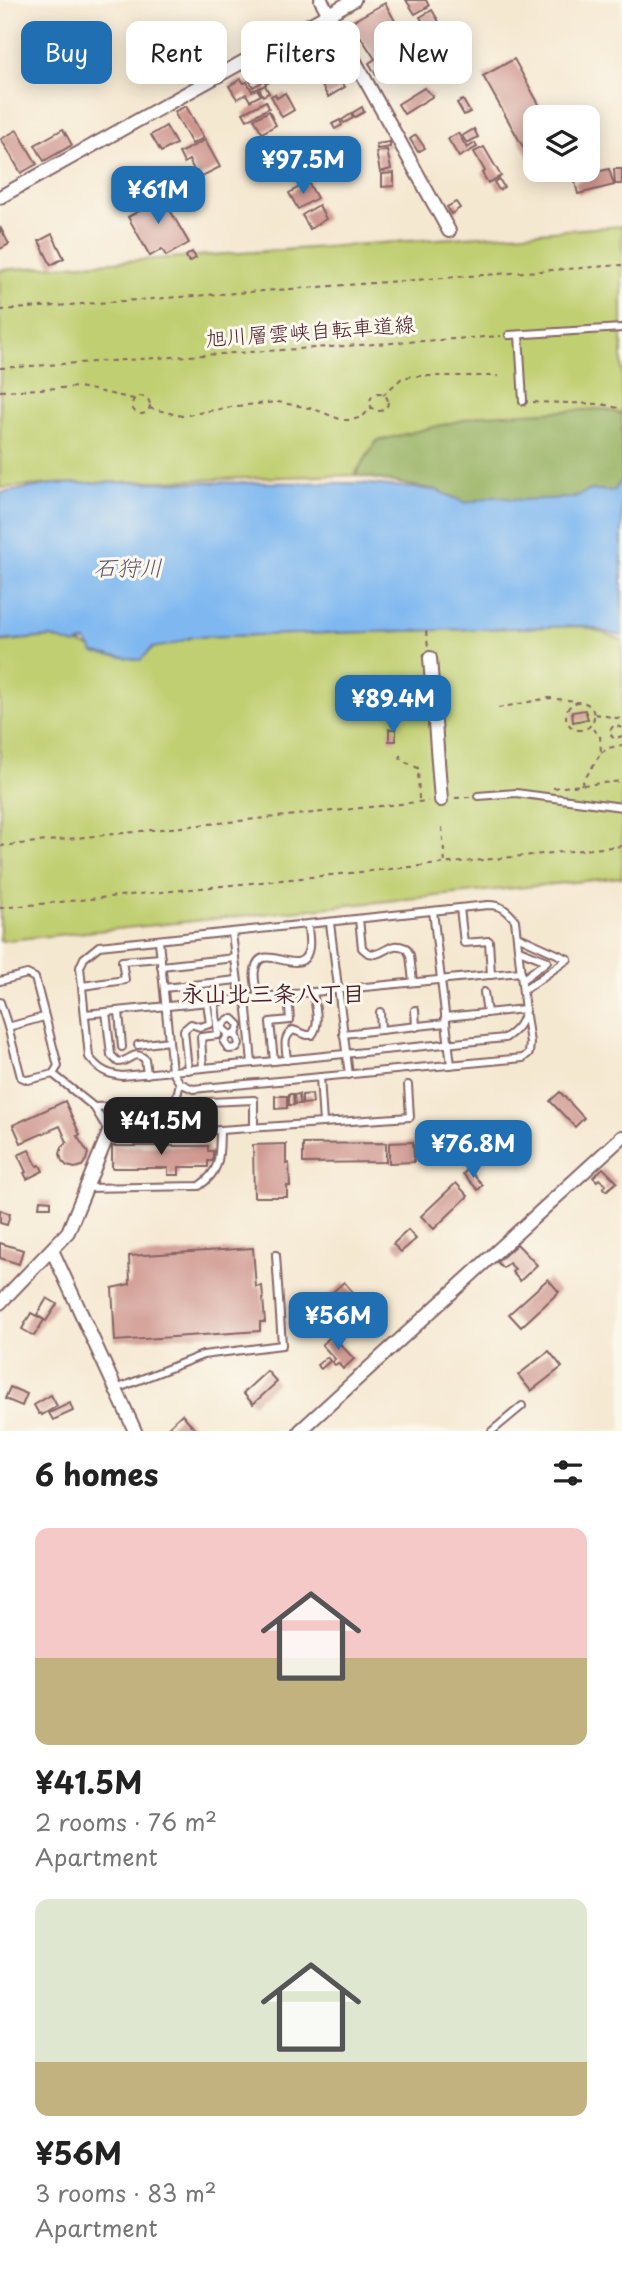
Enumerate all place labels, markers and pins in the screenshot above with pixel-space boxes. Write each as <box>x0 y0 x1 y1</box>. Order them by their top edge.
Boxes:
pin: ¥97.5M <box>246 136 360 196</box>
pin: ¥61M <box>117 166 199 226</box>
pin: ¥89.4M <box>336 676 450 735</box>
pin: ¥41.5M <box>104 1098 218 1157</box>
pin: ¥76.8M <box>416 1120 530 1180</box>
pin: ¥56M <box>297 1292 379 1352</box>

